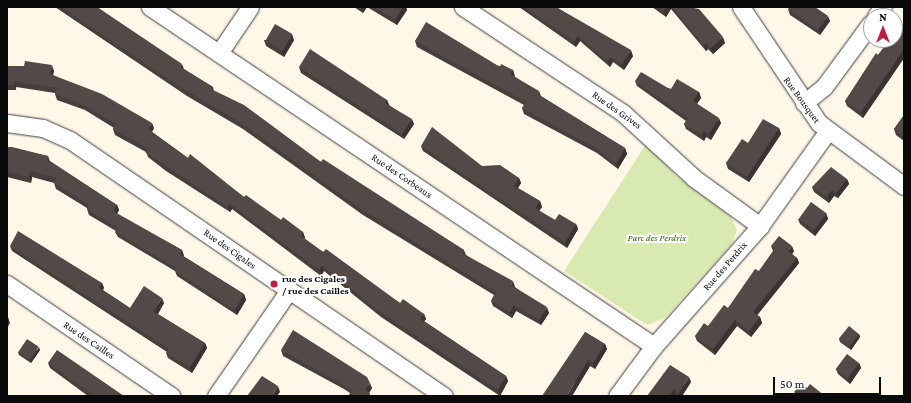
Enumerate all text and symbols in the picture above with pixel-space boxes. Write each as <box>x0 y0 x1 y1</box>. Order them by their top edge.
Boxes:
north arrow <box>863 8 903 48</box>
text: N <box>879 11 887 23</box>
street label: Rue Bousquet <box>781 74 823 126</box>
street label: Rue des Grives <box>590 89 644 131</box>
street label: Rue des Corbeaux <box>369 151 435 201</box>
street label: Rue des Cigales <box>201 226 259 272</box>
park label: Parc des Perdrix <box>628 232 686 244</box>
street label: Rue des Perdrix <box>700 239 750 293</box>
place label: rue des Cigales / rue des Cailles <box>282 272 349 296</box>
marker: rue des Cigales / rue des Cailles <box>269 279 279 289</box>
street label: Rue des Cailles <box>61 318 117 362</box>
scale bar <box>775 369 883 395</box>
text: 50 m <box>780 377 804 391</box>

